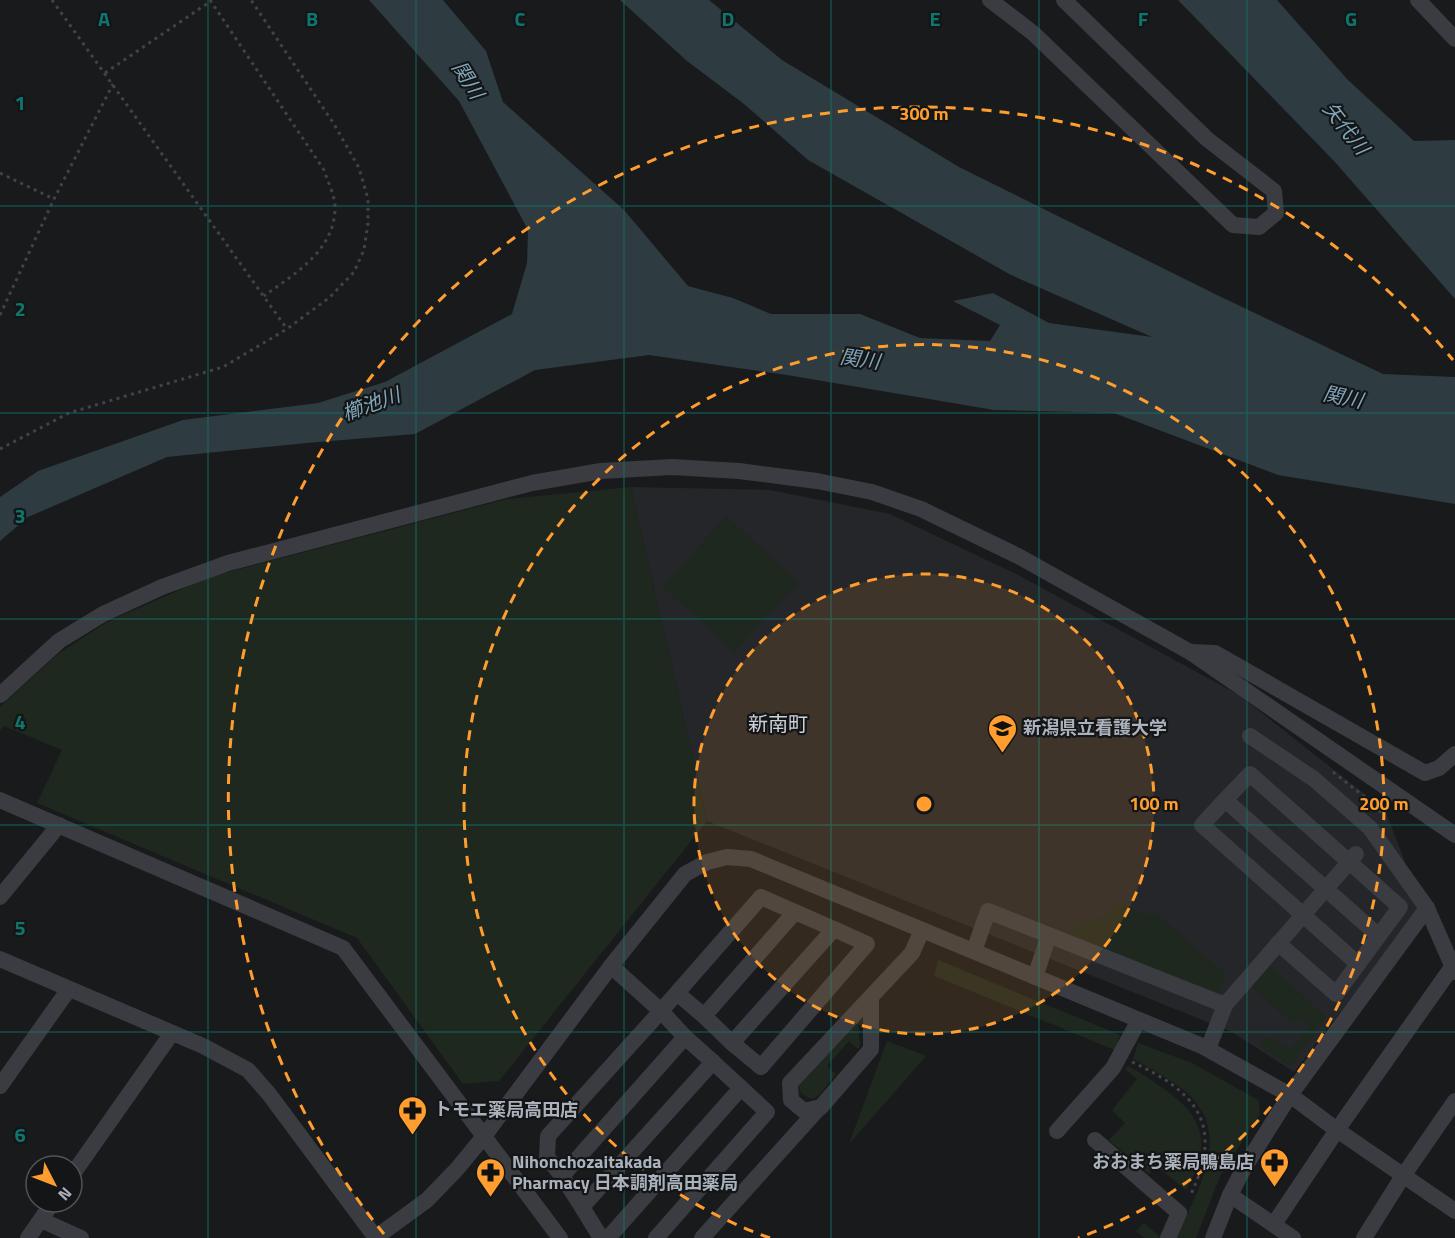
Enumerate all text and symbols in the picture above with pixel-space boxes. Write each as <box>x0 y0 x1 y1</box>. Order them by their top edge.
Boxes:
text: A <box>98 3 110 34</box>
text: B <box>306 3 318 34</box>
text: C <box>515 3 526 34</box>
text: D <box>722 3 734 34</box>
text: E <box>929 3 941 34</box>
text: F <box>1138 3 1149 34</box>
text: G <box>1345 3 1357 34</box>
water label: 関川 <box>445 55 493 107</box>
text: 1 <box>14 87 26 118</box>
water label: 矢代川 <box>1316 95 1378 162</box>
text: 300 m <box>899 100 949 127</box>
text: 2 <box>14 293 26 324</box>
water label: 関川 <box>838 340 884 377</box>
water label: 関川 <box>1320 377 1368 416</box>
water label: 櫛池川 <box>337 378 406 428</box>
text: 3 <box>14 500 26 531</box>
text: 4 <box>14 706 26 737</box>
district label: 新南町 <box>748 708 808 739</box>
school or university icon: 新潟県立看護大学 <box>986 712 1018 754</box>
place label: 新潟県立看護大学 <box>1023 714 1167 741</box>
text: 100 m <box>1129 790 1179 817</box>
text: 200 m <box>1359 790 1409 817</box>
centre of rings <box>914 794 934 814</box>
text: 5 <box>14 912 26 943</box>
pharmacy icon: トモエ薬局高田店 <box>397 1094 429 1136</box>
place label: トモエ薬局高田店 <box>434 1096 578 1123</box>
text: 6 <box>14 1119 26 1150</box>
pharmacy icon: おおまち薬局鴨島店 <box>1259 1146 1291 1188</box>
place label: Nihonchozaitakada Pharmacy 日本調剤高田薬局 <box>512 1148 738 1196</box>
place label: おおまち薬局鴨島店 <box>1092 1148 1254 1175</box>
north arrow <box>24 1154 84 1214</box>
pharmacy icon: Nihonchozaitakada Pharmacy 日本調剤高田薬局 <box>475 1156 507 1198</box>
text: N <box>53 1182 78 1206</box>

